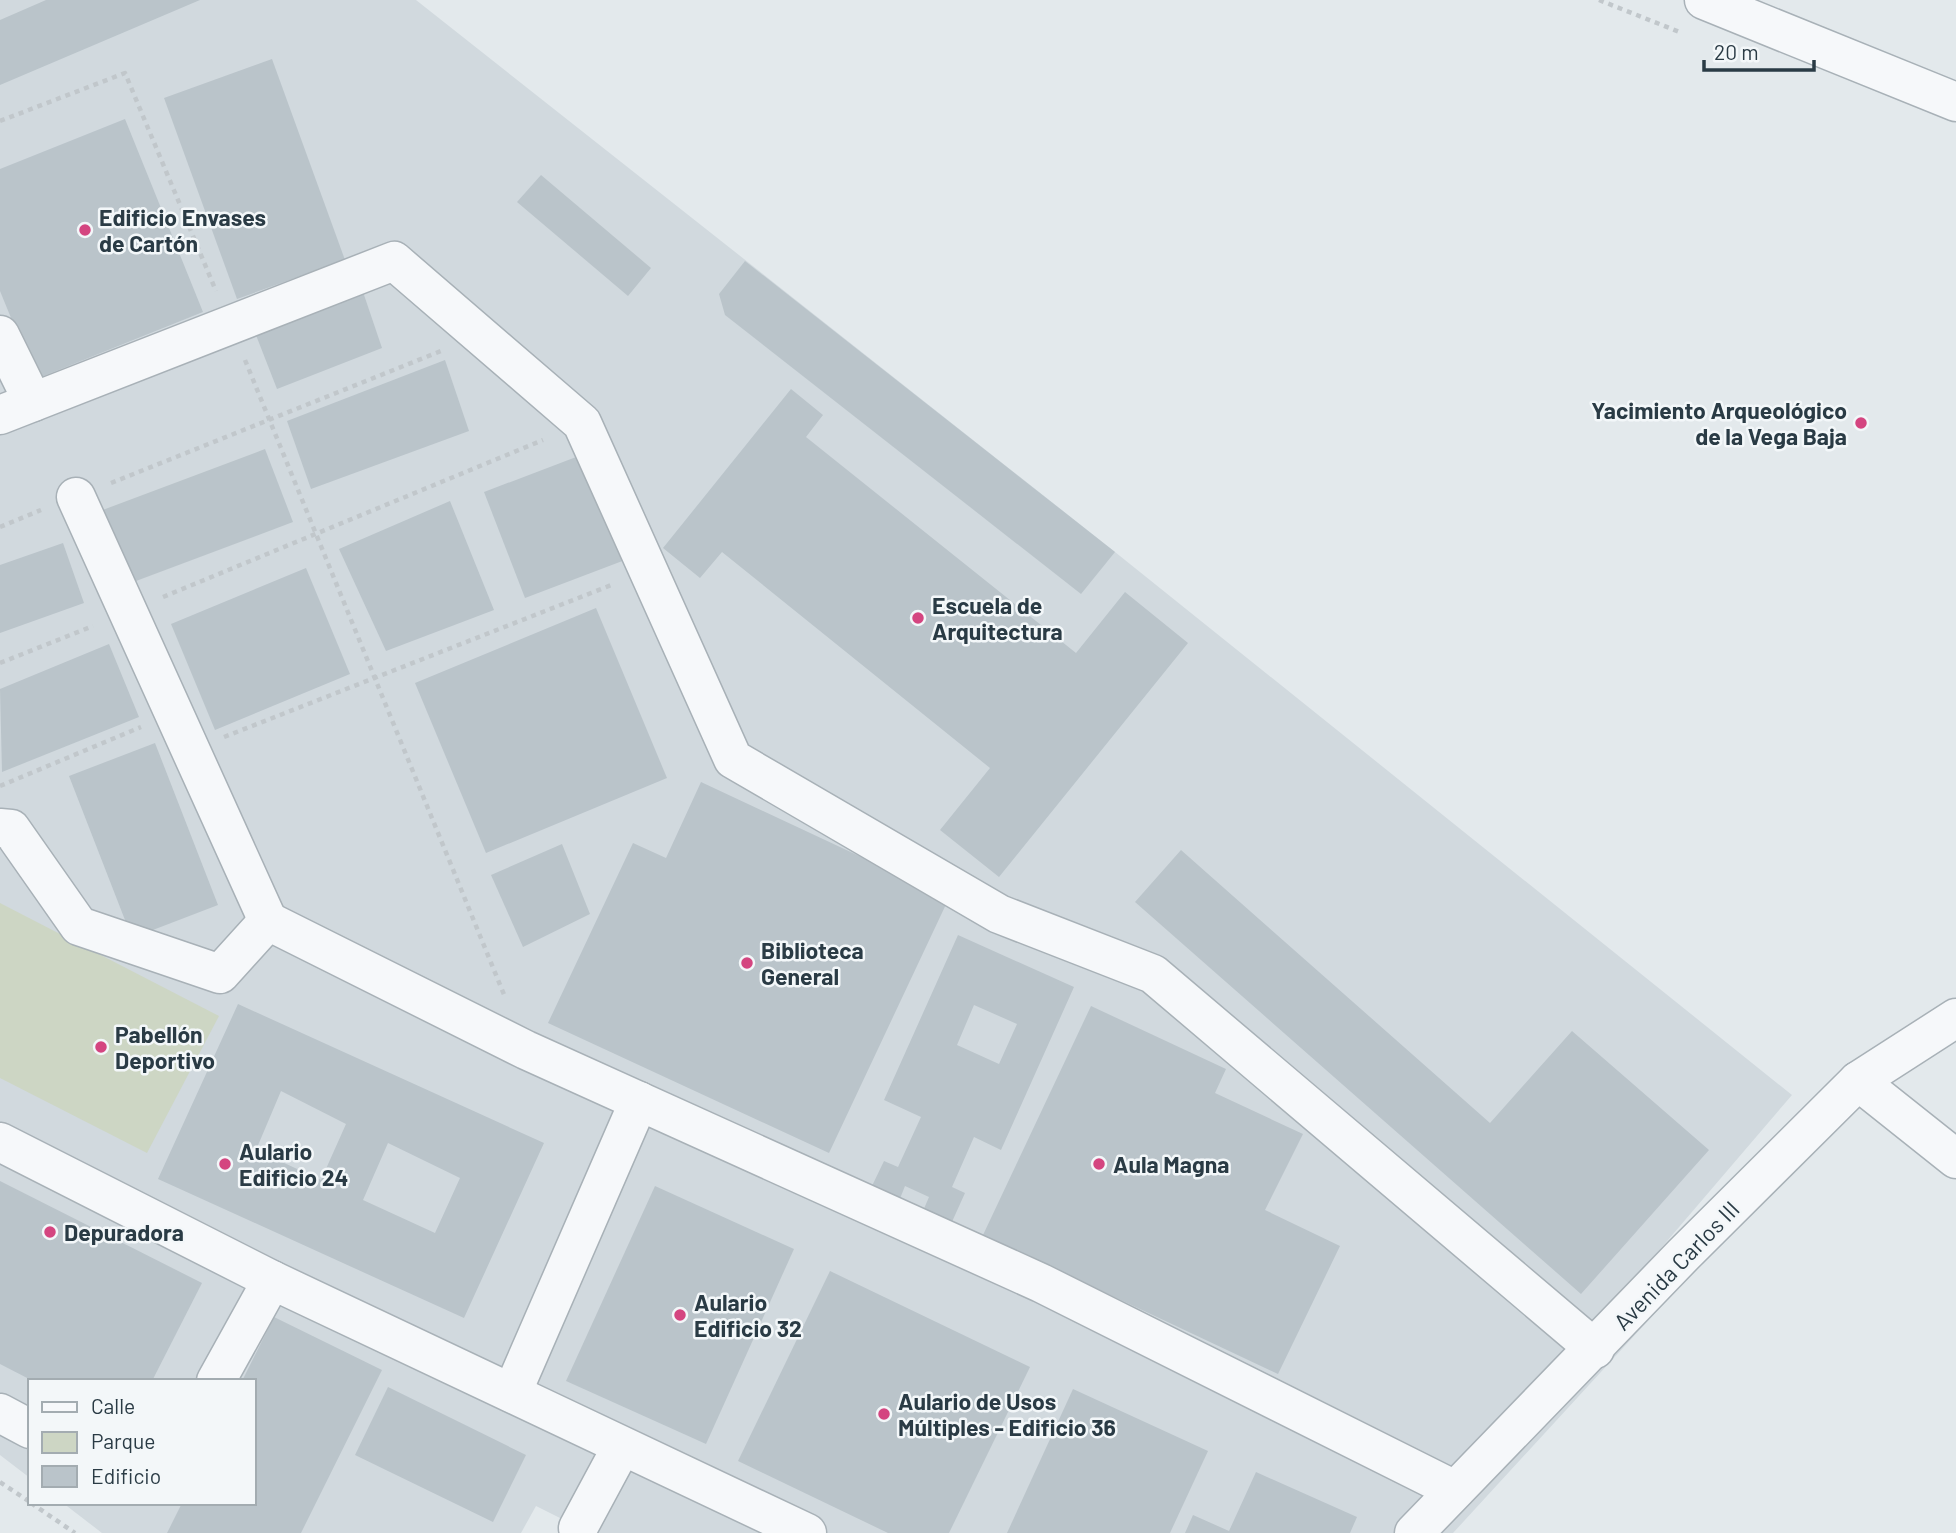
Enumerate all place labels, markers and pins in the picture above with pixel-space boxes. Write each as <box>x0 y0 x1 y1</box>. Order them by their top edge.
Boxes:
place label: Edificio Envases de Cartón <box>99 203 266 257</box>
marker: Edificio Envases de Cartón <box>77 222 93 238</box>
place label: Yacimiento Arqueológico de la Vega Baja <box>1591 396 1847 450</box>
marker: Yacimiento Arqueológico de la Vega Baja <box>1853 415 1869 431</box>
place label: Escuela de Arquitectura <box>932 591 1063 645</box>
marker: Escuela de Arquitectura <box>910 610 926 626</box>
place label: Biblioteca General <box>761 936 864 990</box>
marker: Biblioteca General <box>739 955 755 971</box>
place label: Pabellón Deportivo <box>115 1020 215 1074</box>
marker: Pabellón Deportivo <box>93 1039 109 1055</box>
place label: Aulario Edificio 24 <box>239 1137 348 1191</box>
place label: Aula Magna <box>1113 1150 1229 1178</box>
marker: Aulario Edificio 24 <box>217 1156 233 1172</box>
marker: Aula Magna <box>1091 1156 1107 1172</box>
place label: Depuradora <box>64 1218 184 1246</box>
marker: Depuradora <box>42 1224 58 1240</box>
place label: Aulario Edificio 32 <box>694 1288 802 1342</box>
marker: Aulario Edificio 32 <box>672 1307 688 1323</box>
place label: Aulario de Usos Múltiples - Edificio 36 <box>898 1387 1116 1441</box>
marker: Aulario de Usos Múltiples - Edificio 36 <box>876 1406 892 1422</box>

